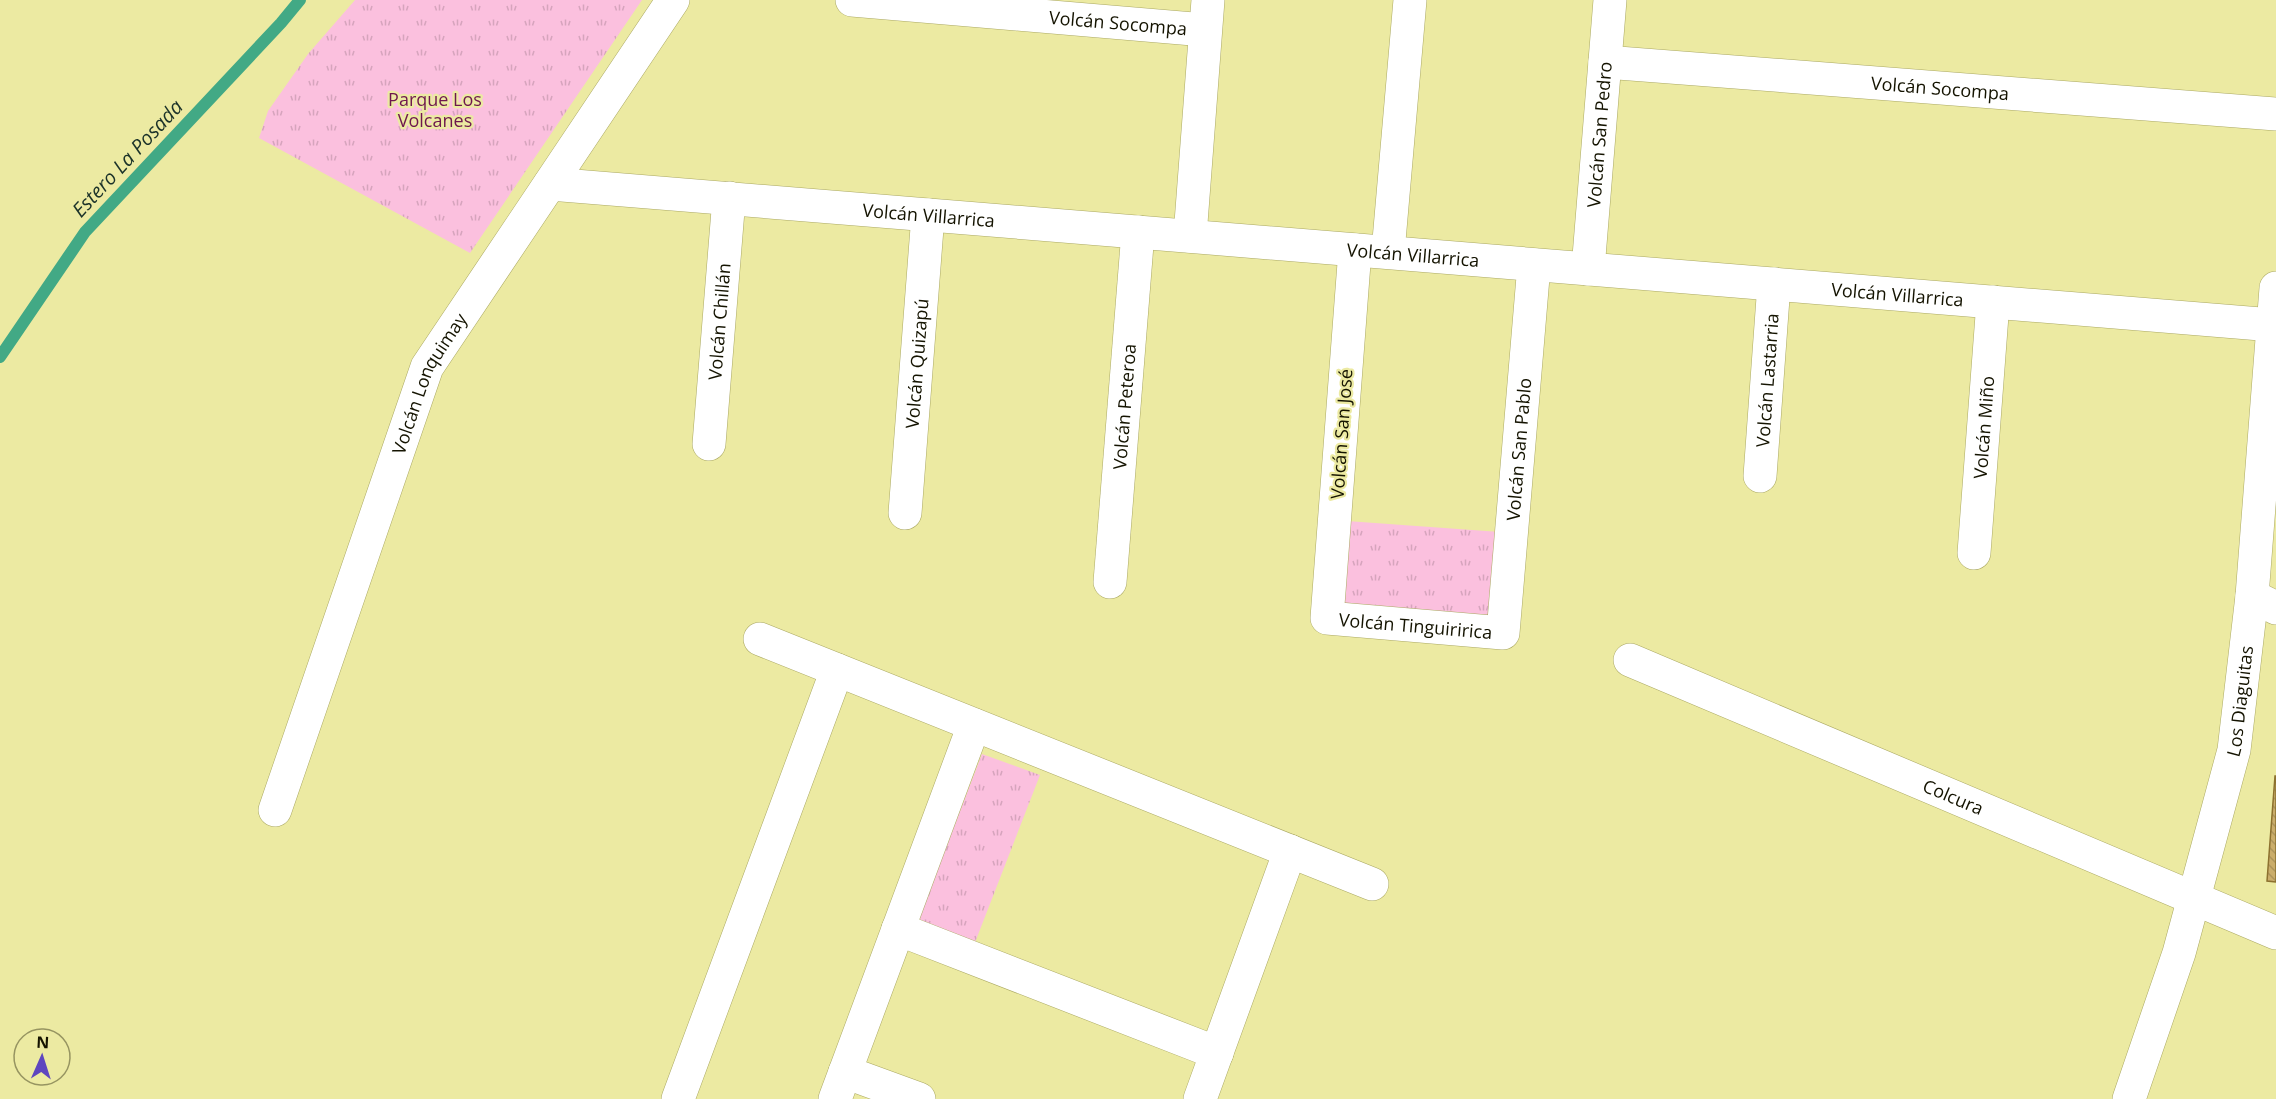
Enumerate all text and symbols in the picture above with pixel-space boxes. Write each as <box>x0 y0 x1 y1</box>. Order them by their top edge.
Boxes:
street label: Volcán Socompa <box>1048 5 1188 40</box>
street label: Volcán San Pedro <box>1581 61 1617 208</box>
street label: Volcán Socompa <box>1870 71 2010 105</box>
park label: Parque Los Volcanes <box>388 87 482 132</box>
water label: Estero La Posada <box>66 93 188 223</box>
street label: Volcán Villarrica <box>862 198 996 232</box>
street label: Volcán Villarrica <box>1346 237 1480 272</box>
street label: Volcán Chillán <box>702 262 736 381</box>
street label: Volcán Villarrica <box>1830 277 1965 312</box>
street label: Volcán Quizapú <box>900 297 934 429</box>
street label: Volcán Lonquimay <box>386 307 472 457</box>
street label: Volcán Lastarria <box>1750 312 1784 448</box>
street label: Volcán Peteroa <box>1107 343 1141 470</box>
street label: Volcán San José <box>1324 368 1358 500</box>
street label: Volcán Miño <box>1968 375 1999 480</box>
street label: Volcán San Pablo <box>1500 377 1536 522</box>
street label: Volcán Tinguiririca <box>1338 607 1493 644</box>
street label: Los Diaguitas <box>2221 644 2258 759</box>
street label: Colcura <box>1919 773 1987 820</box>
north arrow <box>12 1027 72 1087</box>
text: N <box>36 1031 50 1053</box>

